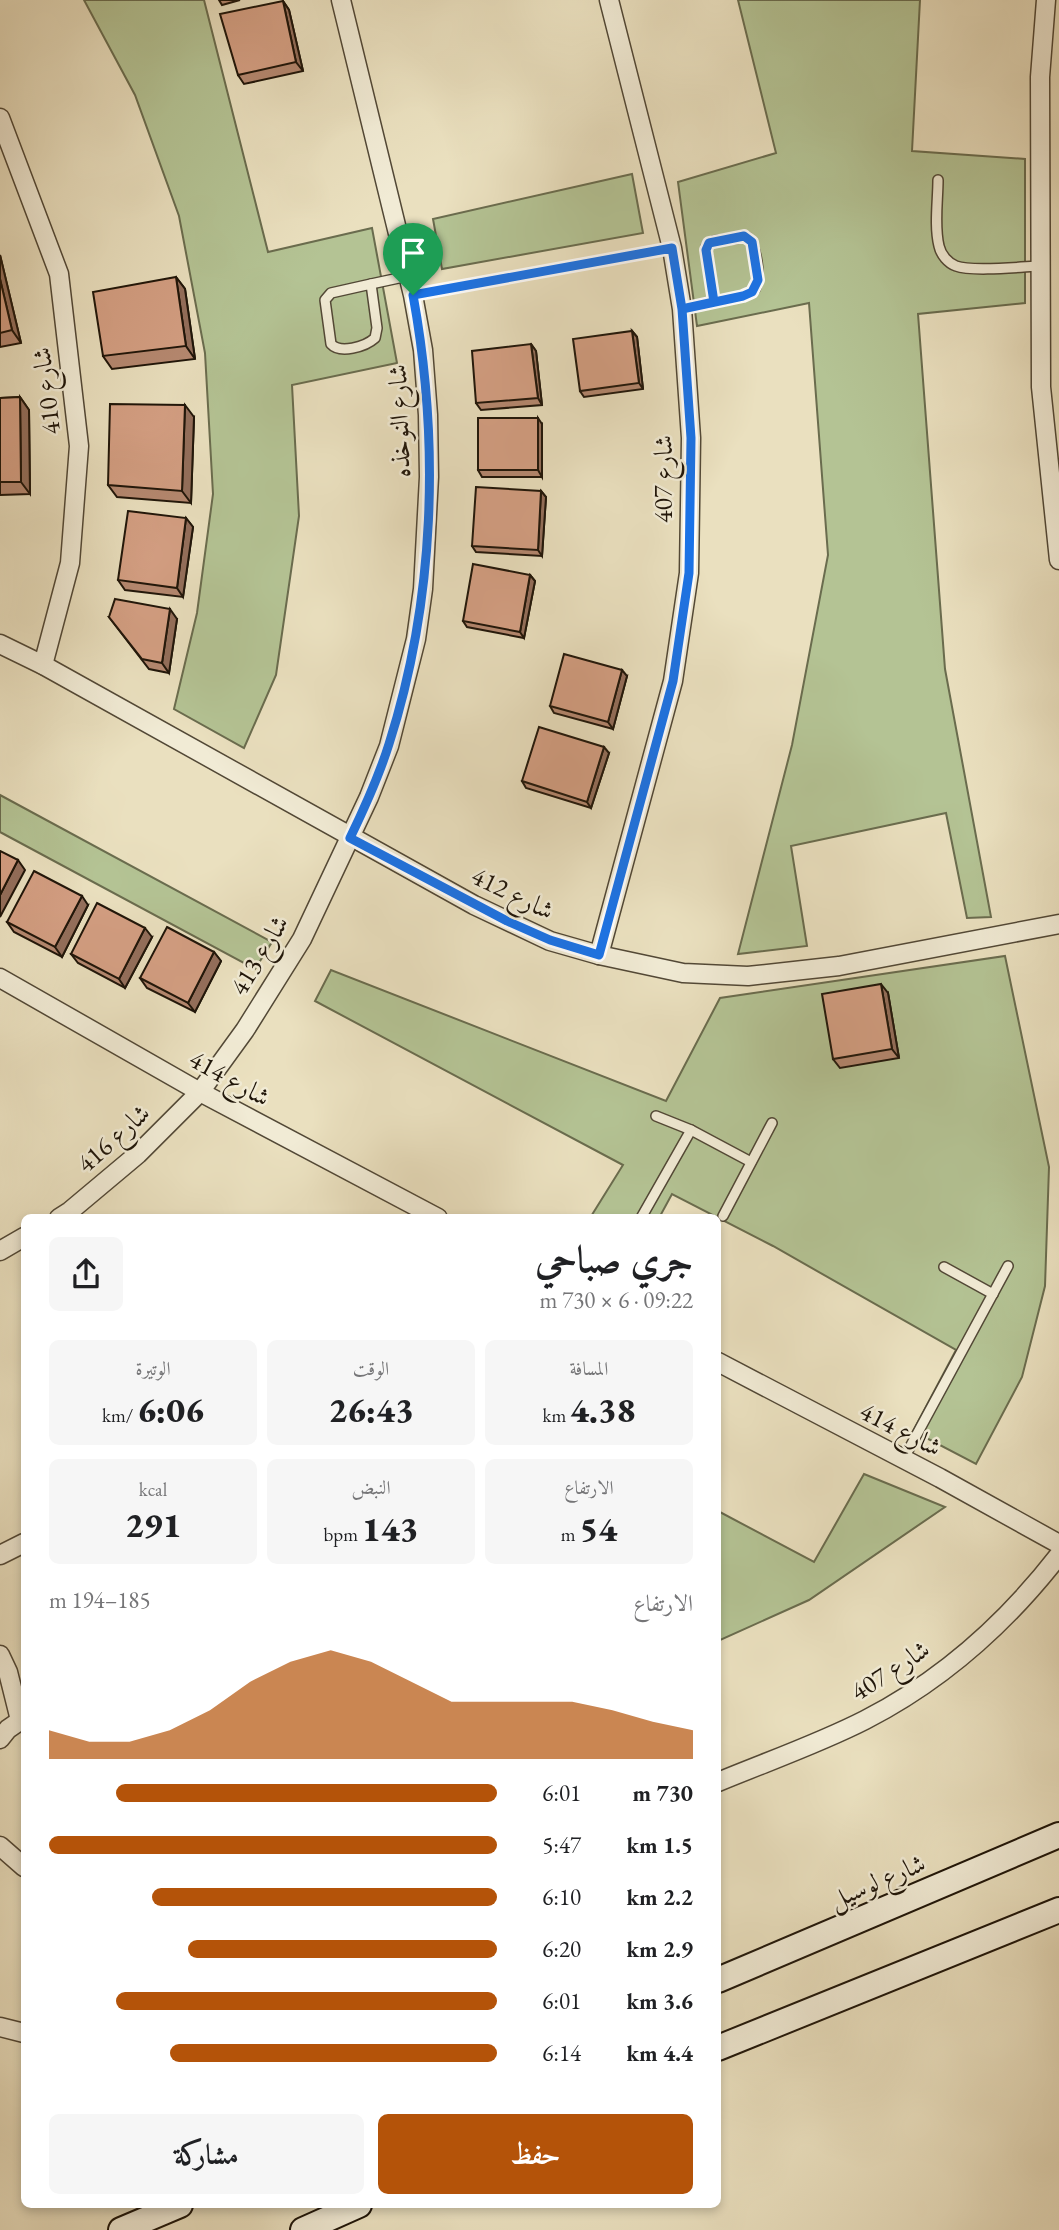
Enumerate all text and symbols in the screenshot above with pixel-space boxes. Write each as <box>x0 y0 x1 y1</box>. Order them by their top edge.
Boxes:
pin <box>383 223 443 295</box>
icon: arrive <box>394 234 432 272</box>
street label: شارع 410 <box>24 345 73 437</box>
street label: شارع النوخذه <box>380 364 423 478</box>
street label: شارع 407 <box>646 435 685 523</box>
street label: شارع 412 <box>464 858 560 932</box>
street label: شارع 413 <box>222 909 300 1004</box>
street label: شارع 414 <box>181 1042 277 1119</box>
street label: شارع 416 <box>69 1096 160 1184</box>
text: جري صباحي <box>535 1234 693 1283</box>
button: share <box>49 1237 123 1311</box>
text: 09:22 · 6 × 730 m <box>540 1285 693 1315</box>
text: الوتيرة <box>135 1356 171 1381</box>
text: الوقت <box>353 1356 389 1381</box>
text: المسافة <box>570 1356 608 1381</box>
text: 6:06 <box>137 1387 204 1432</box>
text: 26:43 <box>328 1387 414 1432</box>
text: 4.38 <box>570 1387 636 1432</box>
street label: شارع 414 <box>852 1394 948 1469</box>
text: /km <box>102 1403 137 1428</box>
text: km <box>542 1403 570 1428</box>
text: النبض <box>351 1475 391 1500</box>
text: الارتفاع <box>564 1475 614 1500</box>
text: kcal <box>139 1477 167 1502</box>
text: 291 <box>125 1502 181 1547</box>
text: 143 <box>362 1506 418 1551</box>
text: 54 <box>579 1506 617 1551</box>
text: bpm <box>324 1522 362 1547</box>
text: m <box>561 1522 579 1547</box>
text: 185–194 m <box>49 1585 150 1615</box>
text: الارتفاع <box>633 1588 693 1618</box>
street label: شارع 407 <box>844 1632 939 1712</box>
text: 6:01 <box>542 1778 581 1808</box>
text: 730 m <box>632 1778 693 1808</box>
text: 5:47 <box>542 1830 581 1860</box>
text: 1.5 km <box>626 1830 693 1860</box>
street label: شارع لوسيل <box>824 1845 932 1921</box>
text: 6:10 <box>542 1882 581 1912</box>
text: 2.2 km <box>626 1882 693 1912</box>
text: 6:20 <box>542 1934 581 1964</box>
text: 2.9 km <box>626 1934 693 1964</box>
text: 6:01 <box>542 1986 581 2016</box>
text: 3.6 km <box>626 1986 693 2016</box>
text: 6:14 <box>542 2038 581 2068</box>
text: 4.4 km <box>626 2038 693 2068</box>
button: مشاركة <box>49 2114 364 2194</box>
button: حفظ <box>378 2114 693 2194</box>

